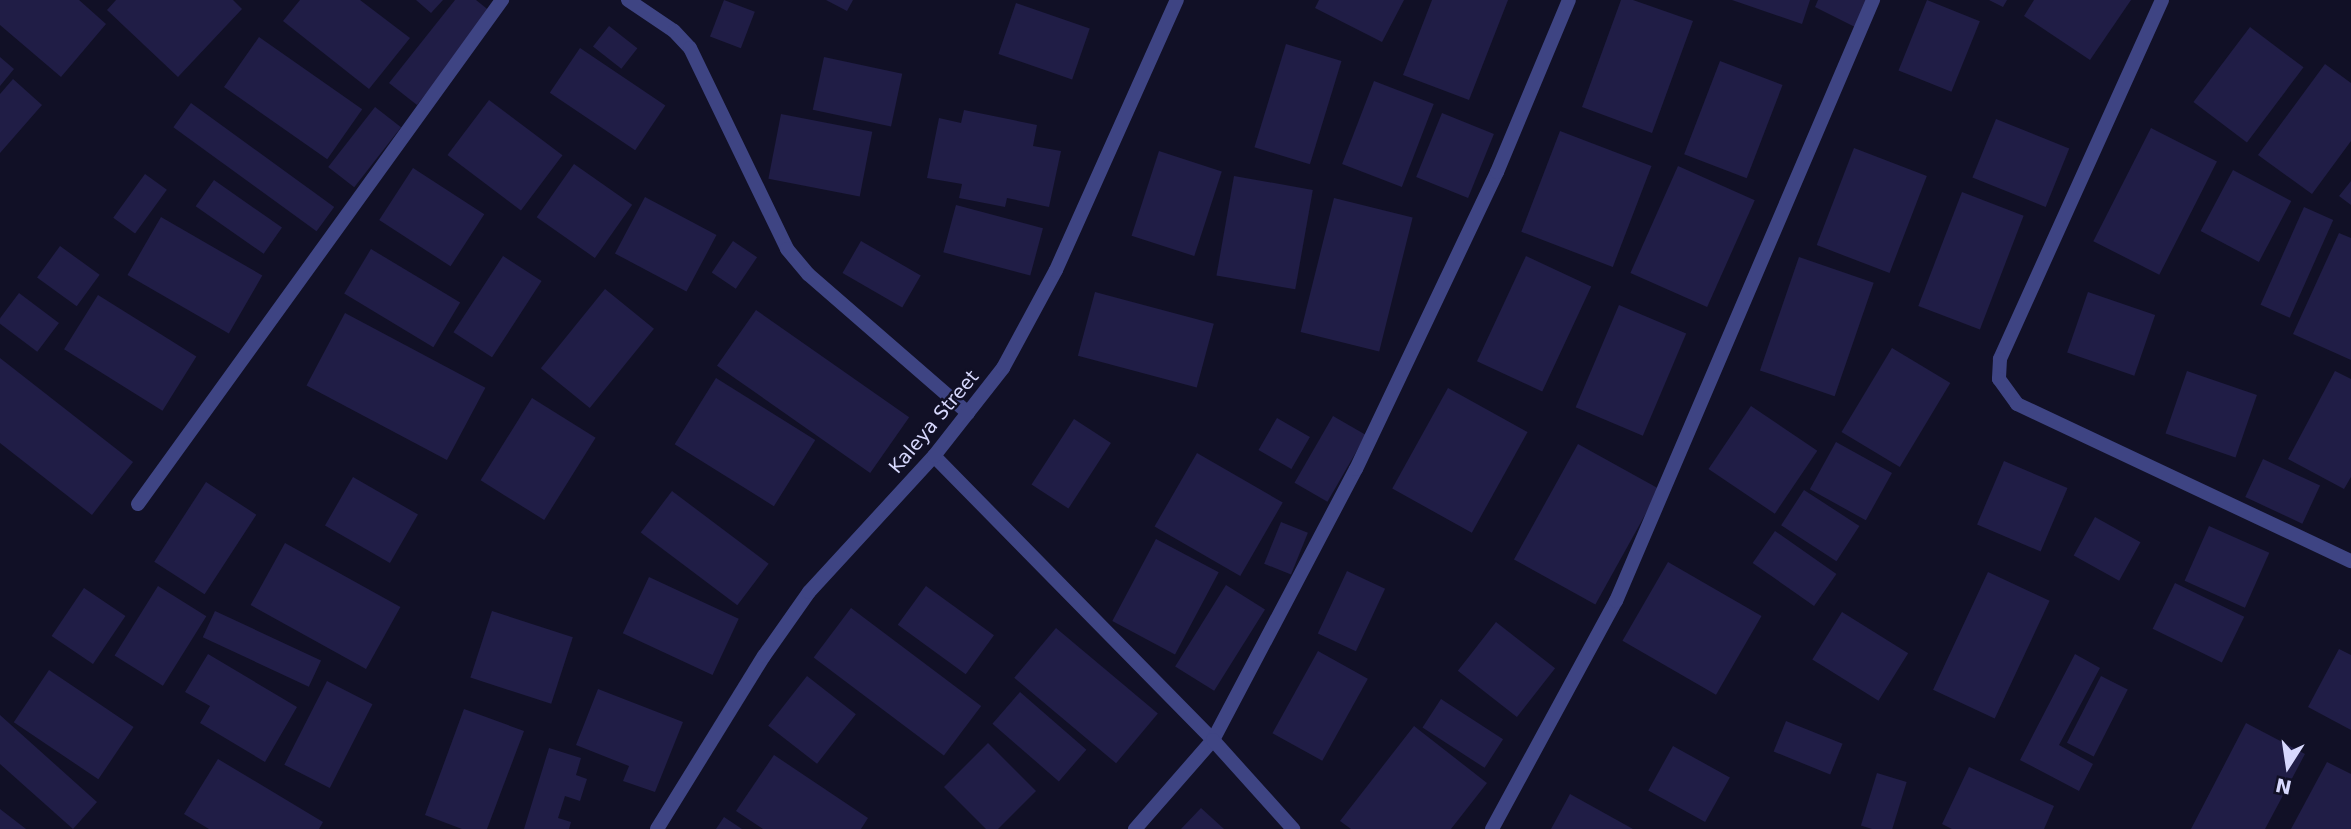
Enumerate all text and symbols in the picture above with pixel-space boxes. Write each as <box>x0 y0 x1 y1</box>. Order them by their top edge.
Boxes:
street label: Kaleya Street <box>884 366 984 478</box>
north arrow <box>2253 731 2323 801</box>
text: N <box>2274 774 2294 799</box>

